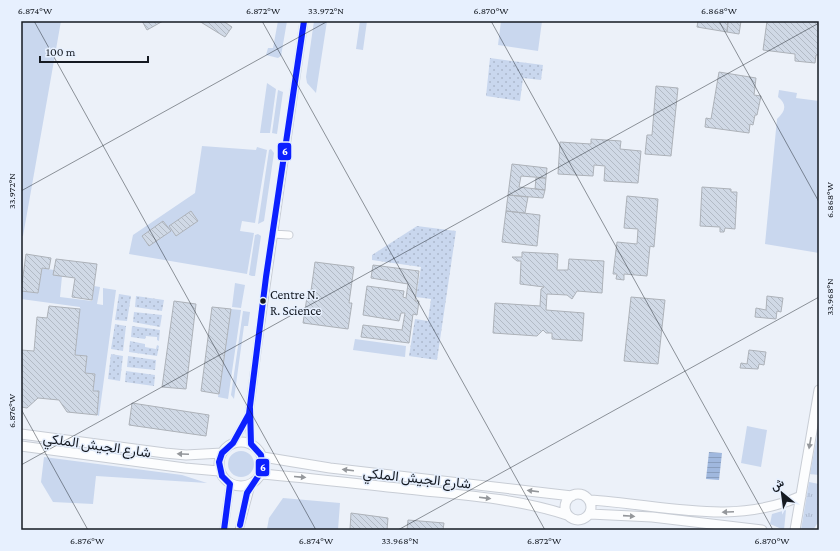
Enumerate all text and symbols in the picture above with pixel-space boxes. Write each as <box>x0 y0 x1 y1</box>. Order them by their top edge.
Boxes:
text: 6.874°W <box>18 5 53 16</box>
text: 6.872°W <box>246 5 281 16</box>
text: 33.972°N <box>308 5 344 16</box>
text: 6.870°W <box>473 5 509 16</box>
text: 6.868°W <box>701 5 738 16</box>
scale bar <box>40 38 148 64</box>
text: 100 m <box>46 45 76 59</box>
line badge: 6 <box>277 142 292 161</box>
text: 6 <box>282 145 288 157</box>
text: 33.972°N <box>6 173 17 209</box>
text: 6.868°W <box>824 181 835 218</box>
text: 33.968°N <box>824 278 835 316</box>
place label: Centre N. R. Science <box>270 287 322 318</box>
marker: Centre N. R. Science <box>258 296 268 306</box>
text: 6.876°W <box>6 393 17 428</box>
street label: شارع الجيش الملكي <box>42 430 152 464</box>
one-way arrow <box>807 436 813 449</box>
one-way arrow <box>177 451 189 458</box>
line badge: 6 <box>255 458 270 477</box>
text: 6 <box>260 461 266 473</box>
street label: شارع الجيش الملكي <box>362 464 472 496</box>
one-way arrow <box>342 467 354 473</box>
north arrow <box>762 473 802 513</box>
one-way arrow <box>294 474 307 480</box>
text: ش <box>768 476 786 494</box>
one-way arrow <box>527 488 539 494</box>
one-way arrow <box>479 495 491 501</box>
one-way arrow <box>722 509 734 516</box>
one-way arrow <box>623 512 635 519</box>
text: 6.876°W <box>70 535 105 546</box>
text: 6.874°W <box>299 535 334 546</box>
text: 33.968°N <box>381 535 419 546</box>
text: 6.872°W <box>527 535 562 546</box>
text: 6.870°W <box>754 535 790 546</box>

